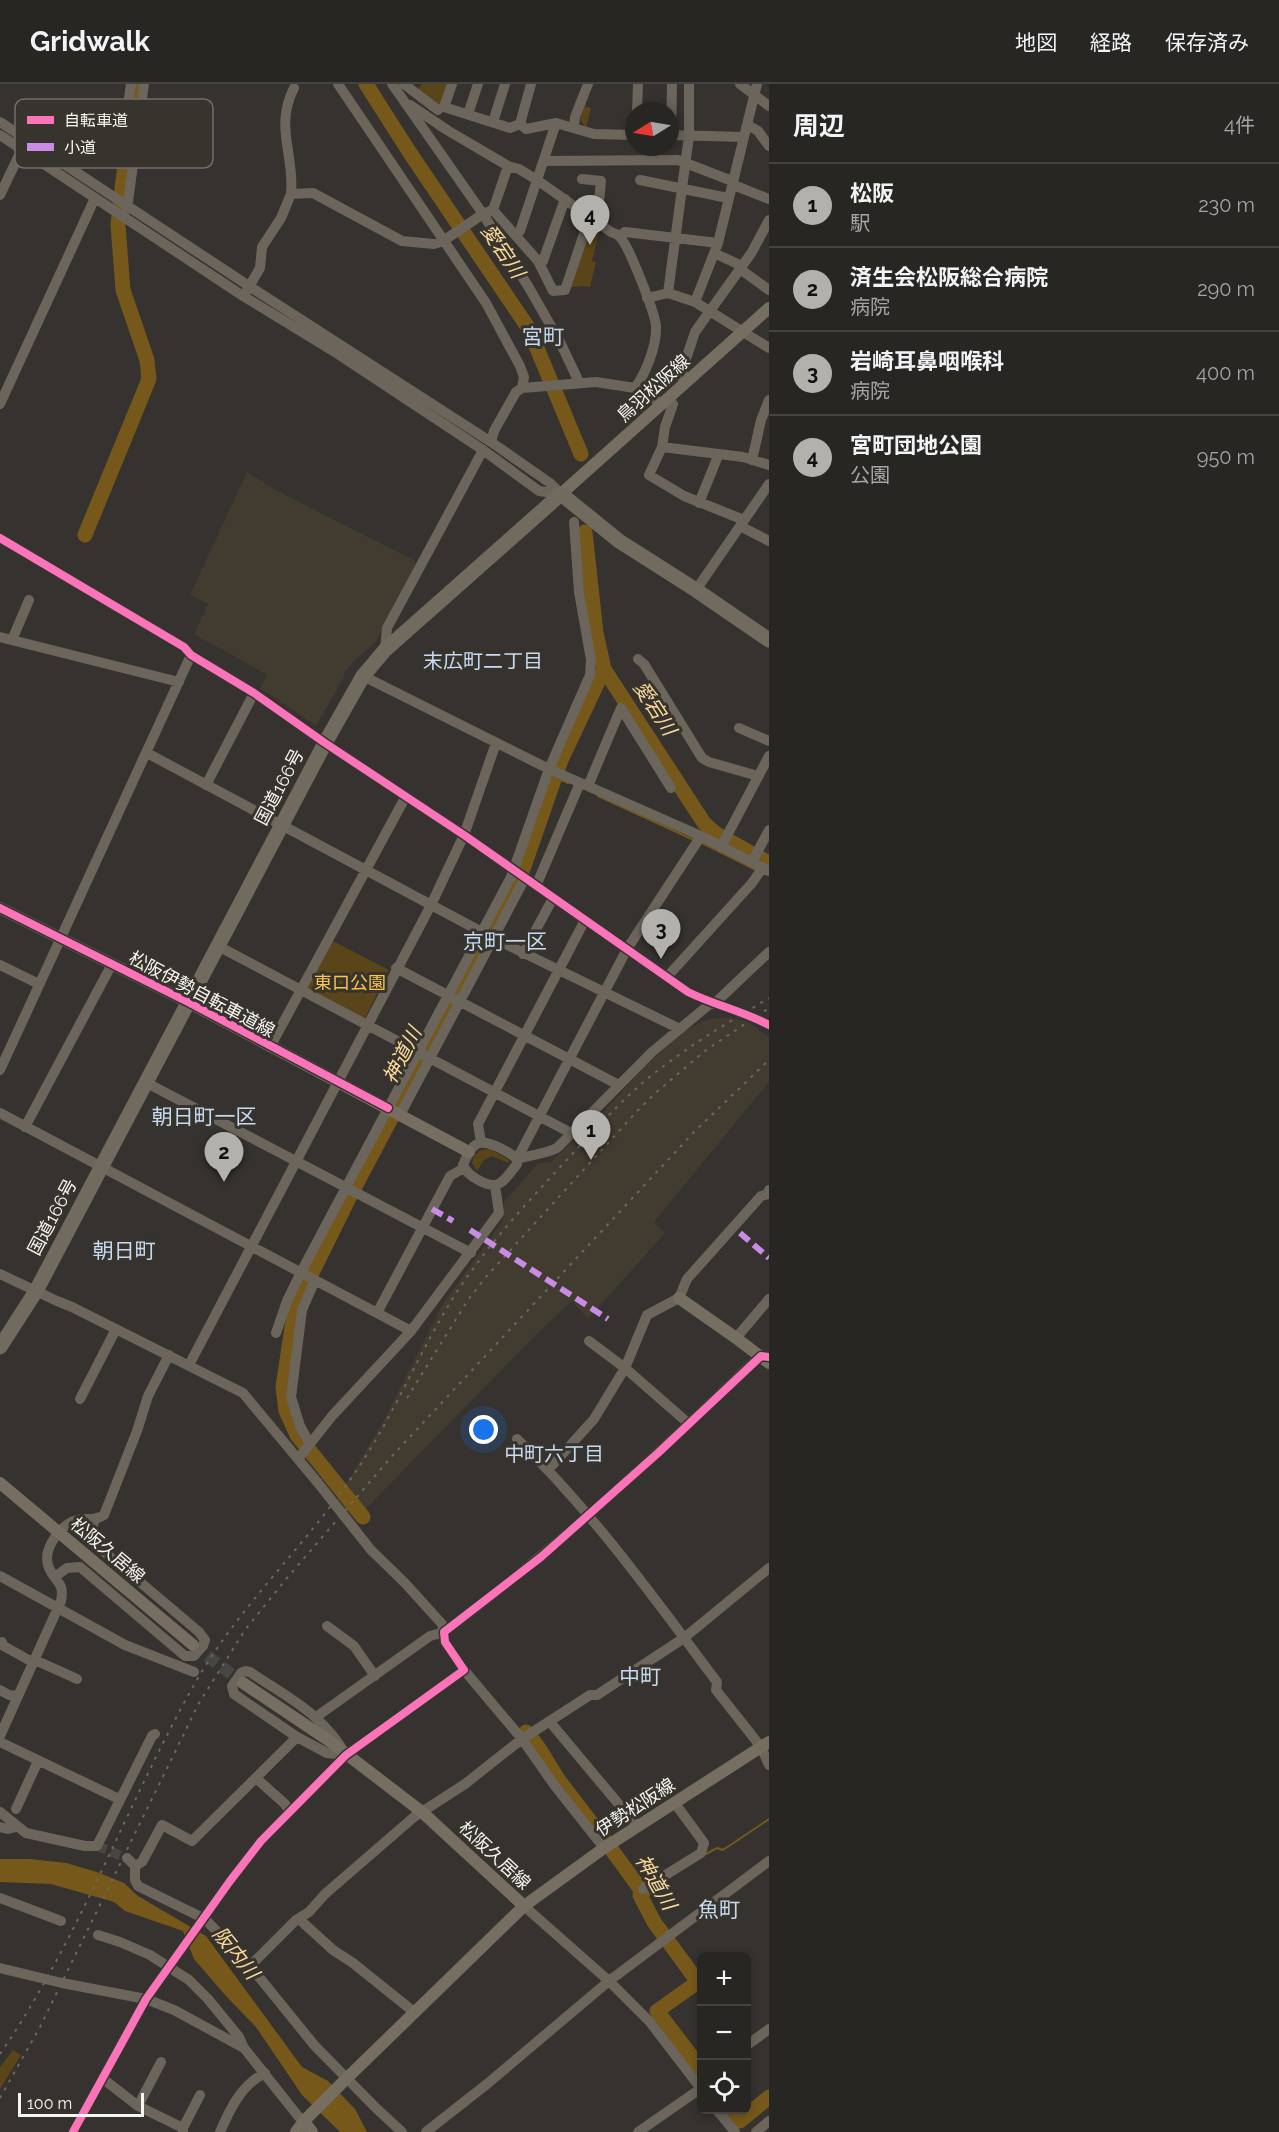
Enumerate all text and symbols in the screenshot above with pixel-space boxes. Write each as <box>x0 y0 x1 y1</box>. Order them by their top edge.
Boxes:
text: Gridwalk <box>30 25 150 58</box>
text: 地図 <box>1015 30 1057 55</box>
text: 経路 <box>1090 30 1132 55</box>
text: 保存済み <box>1165 30 1249 55</box>
legend <box>15 99 213 168</box>
north arrow <box>625 102 679 156</box>
text: 自転車道 <box>64 111 128 130</box>
text: 周辺 <box>793 111 845 141</box>
text: 4件 <box>1224 113 1255 137</box>
text: 小道 <box>64 138 96 157</box>
text: 松阪 <box>850 180 894 206</box>
text: 1 <box>808 193 817 217</box>
text: 230 m <box>1198 193 1255 217</box>
pin: 4 <box>570 196 610 245</box>
text: 駅 <box>850 211 870 235</box>
water label: 愛宕川 <box>476 219 531 284</box>
text: 済生会松阪総合病院 <box>850 264 1048 290</box>
text: 2 <box>807 277 818 301</box>
text: 290 m <box>1197 277 1255 301</box>
text: 病院 <box>850 295 890 319</box>
district label: 宮町 <box>522 324 564 349</box>
text: 岩崎耳鼻咽喉科 <box>850 348 1004 374</box>
street label: 鳥羽松阪線 <box>613 350 693 426</box>
text: 3 <box>807 361 818 385</box>
text: 400 m <box>1196 361 1255 385</box>
text: 病院 <box>850 379 890 403</box>
text: 宮町団地公園 <box>850 432 982 458</box>
text: 4 <box>807 445 818 469</box>
text: 950 m <box>1197 445 1255 469</box>
text: 公園 <box>850 463 890 487</box>
district label: 末広町二丁目 <box>423 649 543 673</box>
water label: 愛宕川 <box>629 676 682 741</box>
street label: 国道166号 <box>250 745 308 829</box>
pin: 3 <box>642 910 680 959</box>
district label: 京町一区 <box>463 929 547 954</box>
street label: 松阪伊勢自転車道線 <box>126 947 278 1041</box>
park label: 東口公園 <box>314 972 386 993</box>
water label: 神道川 <box>378 1021 427 1087</box>
district label: 朝日町一区 <box>152 1104 257 1129</box>
pin: 1 <box>572 1110 610 1160</box>
pin: 2 <box>204 1132 244 1182</box>
street label: 国道166号 <box>23 1175 81 1259</box>
district label: 朝日町 <box>93 1238 156 1263</box>
your location <box>469 1415 498 1444</box>
district label: 中町六丁目 <box>504 1442 604 1466</box>
street label: 松阪久居線 <box>67 1513 149 1587</box>
district label: 中町 <box>619 1664 661 1689</box>
street label: 伊勢松阪線 <box>592 1774 678 1840</box>
street label: 松阪久居線 <box>455 1817 535 1893</box>
water label: 神道川 <box>631 1850 682 1916</box>
district label: 魚町 <box>698 1897 740 1922</box>
water label: 阪内川 <box>208 1922 265 1985</box>
map controls <box>697 1952 751 2114</box>
button: + <box>697 1952 751 2006</box>
button: − <box>697 2006 751 2060</box>
button: locate <box>697 2060 751 2114</box>
scale bar <box>18 2090 144 2118</box>
text: 100 m <box>27 2094 72 2113</box>

